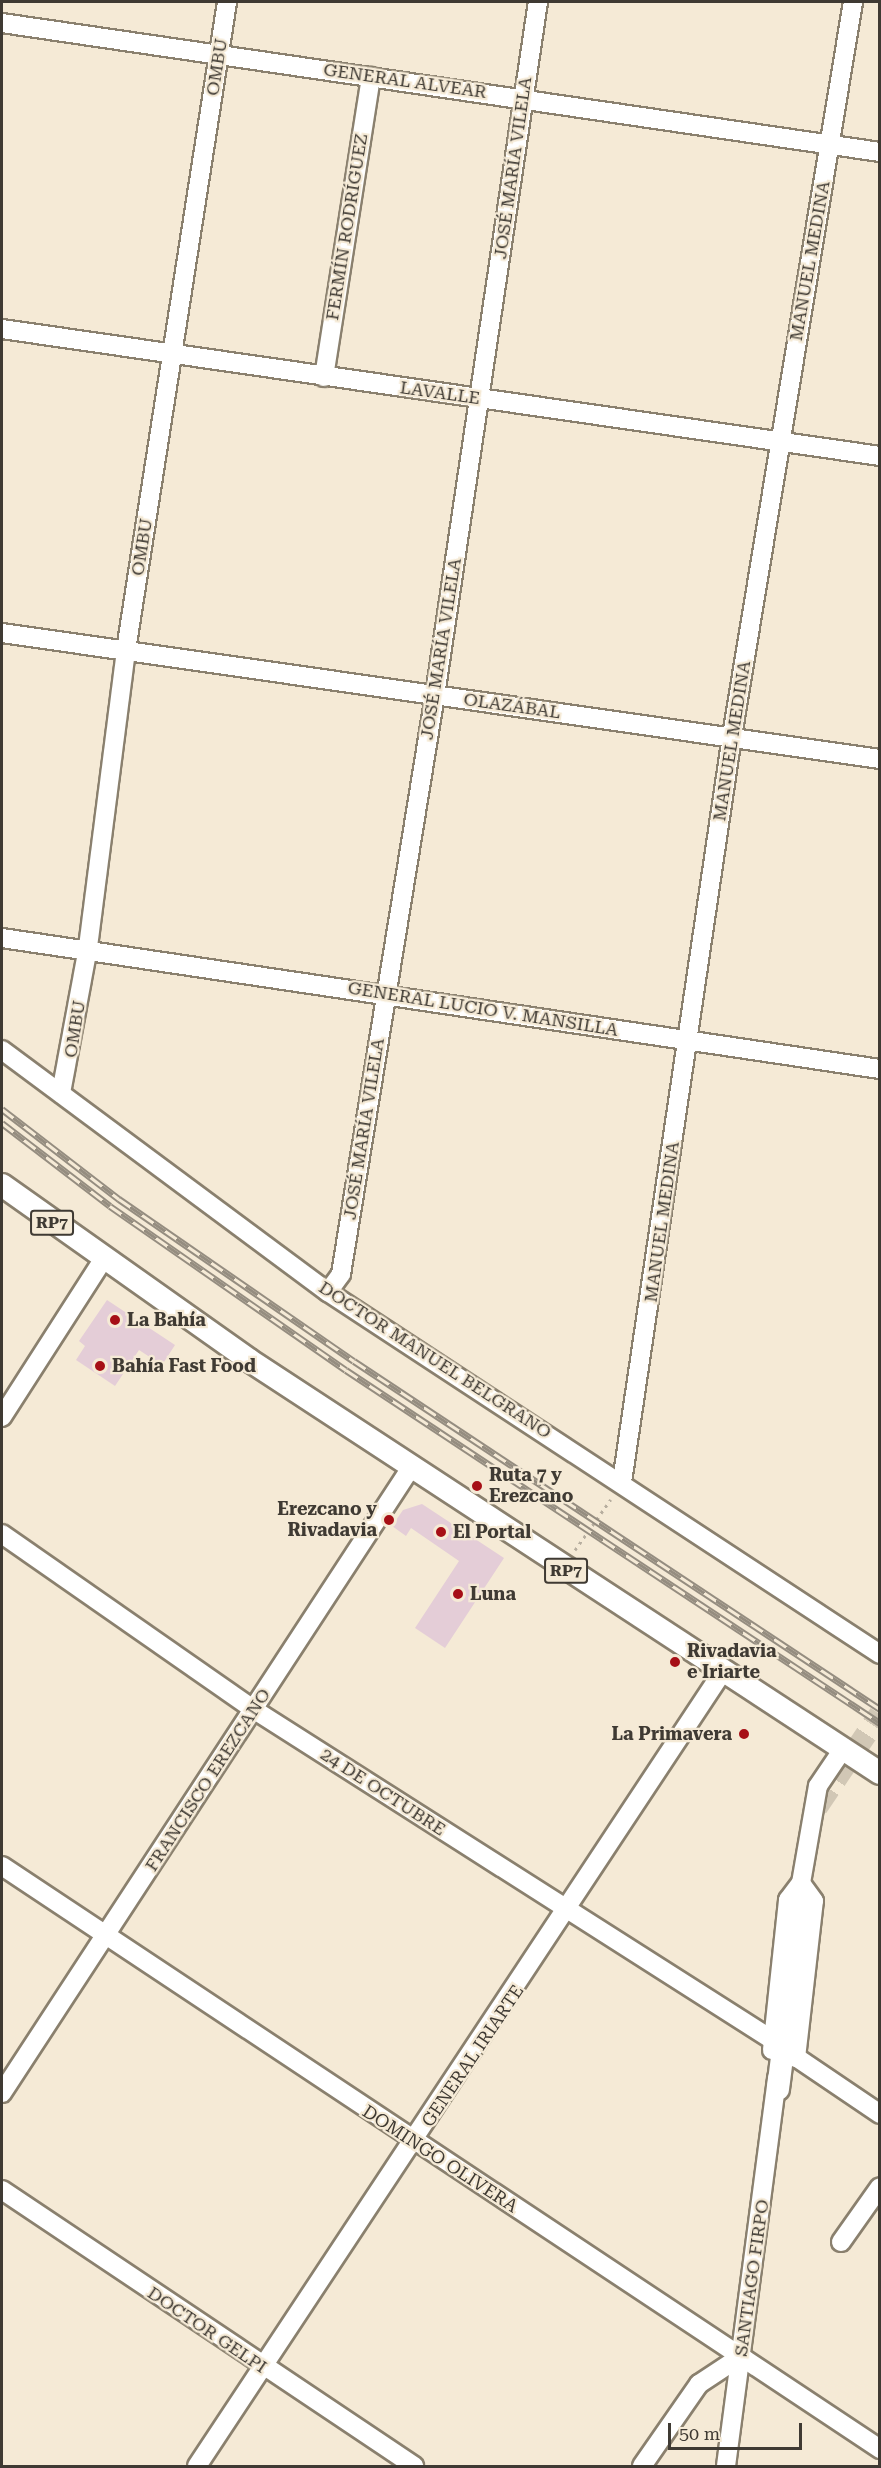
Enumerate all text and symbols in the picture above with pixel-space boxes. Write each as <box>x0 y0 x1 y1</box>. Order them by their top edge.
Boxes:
street label: OMBU <box>202 37 232 97</box>
street label: GENERAL ALVEAR <box>322 59 488 103</box>
street label: JOSÉ MARÍA VILELA <box>490 76 536 260</box>
street label: FERMÍN RODRÍGUEZ <box>322 132 372 322</box>
street label: MANUEL MEDINA <box>785 179 835 343</box>
street label: LAVALLE <box>399 377 481 409</box>
street label: OMBU <box>127 517 157 577</box>
street label: JOSÉ MARÍA VILELA <box>416 557 466 741</box>
street label: MANUEL MEDINA <box>709 659 755 823</box>
street label: OLAZÁBAL <box>462 689 562 723</box>
street label: GENERAL LUCIO V. MANSILLA <box>346 977 620 1041</box>
street label: OMBU <box>60 999 90 1059</box>
street label: JOSÉ MARÍA VILELA <box>339 1037 389 1221</box>
street label: MANUEL MEDINA <box>640 1140 684 1304</box>
road number: RP7 <box>29 1210 74 1236</box>
street label: DOCTOR MANUEL BELGRANO <box>315 1277 555 1443</box>
place label: La Bahía <box>127 1309 206 1331</box>
marker: La Bahía <box>108 1313 122 1327</box>
place label: Bahía Fast Food <box>112 1355 256 1377</box>
marker: Bahía Fast Food <box>93 1359 107 1373</box>
place label: Ruta 7 y Erezcano <box>489 1465 573 1508</box>
marker: Ruta 7 y Erezcano <box>470 1479 484 1493</box>
place label: Erezcano y Rivadavia <box>277 1499 377 1541</box>
marker: Erezcano y Rivadavia <box>382 1513 396 1527</box>
place label: El Portal <box>453 1521 531 1543</box>
marker: El Portal <box>434 1525 448 1539</box>
road number: RP7 <box>544 1558 588 1584</box>
place label: Luna <box>470 1583 516 1605</box>
marker: Luna <box>451 1587 465 1601</box>
place label: Rivadavia e Iriarte <box>687 1641 777 1684</box>
marker: Rivadavia e Iriarte <box>668 1655 682 1669</box>
street label: FRANCISCO EREZCANO <box>141 1685 275 1875</box>
place label: La Primavera <box>611 1723 732 1745</box>
marker: La Primavera <box>737 1727 751 1741</box>
street label: 24 DE OCTUBRE <box>316 1743 450 1841</box>
street label: GENERAL IRIARTE <box>417 1981 529 2131</box>
street label: DOMINGO OLIVERA <box>358 2101 522 2217</box>
street label: SANTIAGO FIRPO <box>730 2198 774 2358</box>
street label: DOCTOR GELPI <box>143 2282 271 2378</box>
scale bar <box>671 2411 804 2449</box>
text: 50 m <box>679 2423 720 2444</box>

